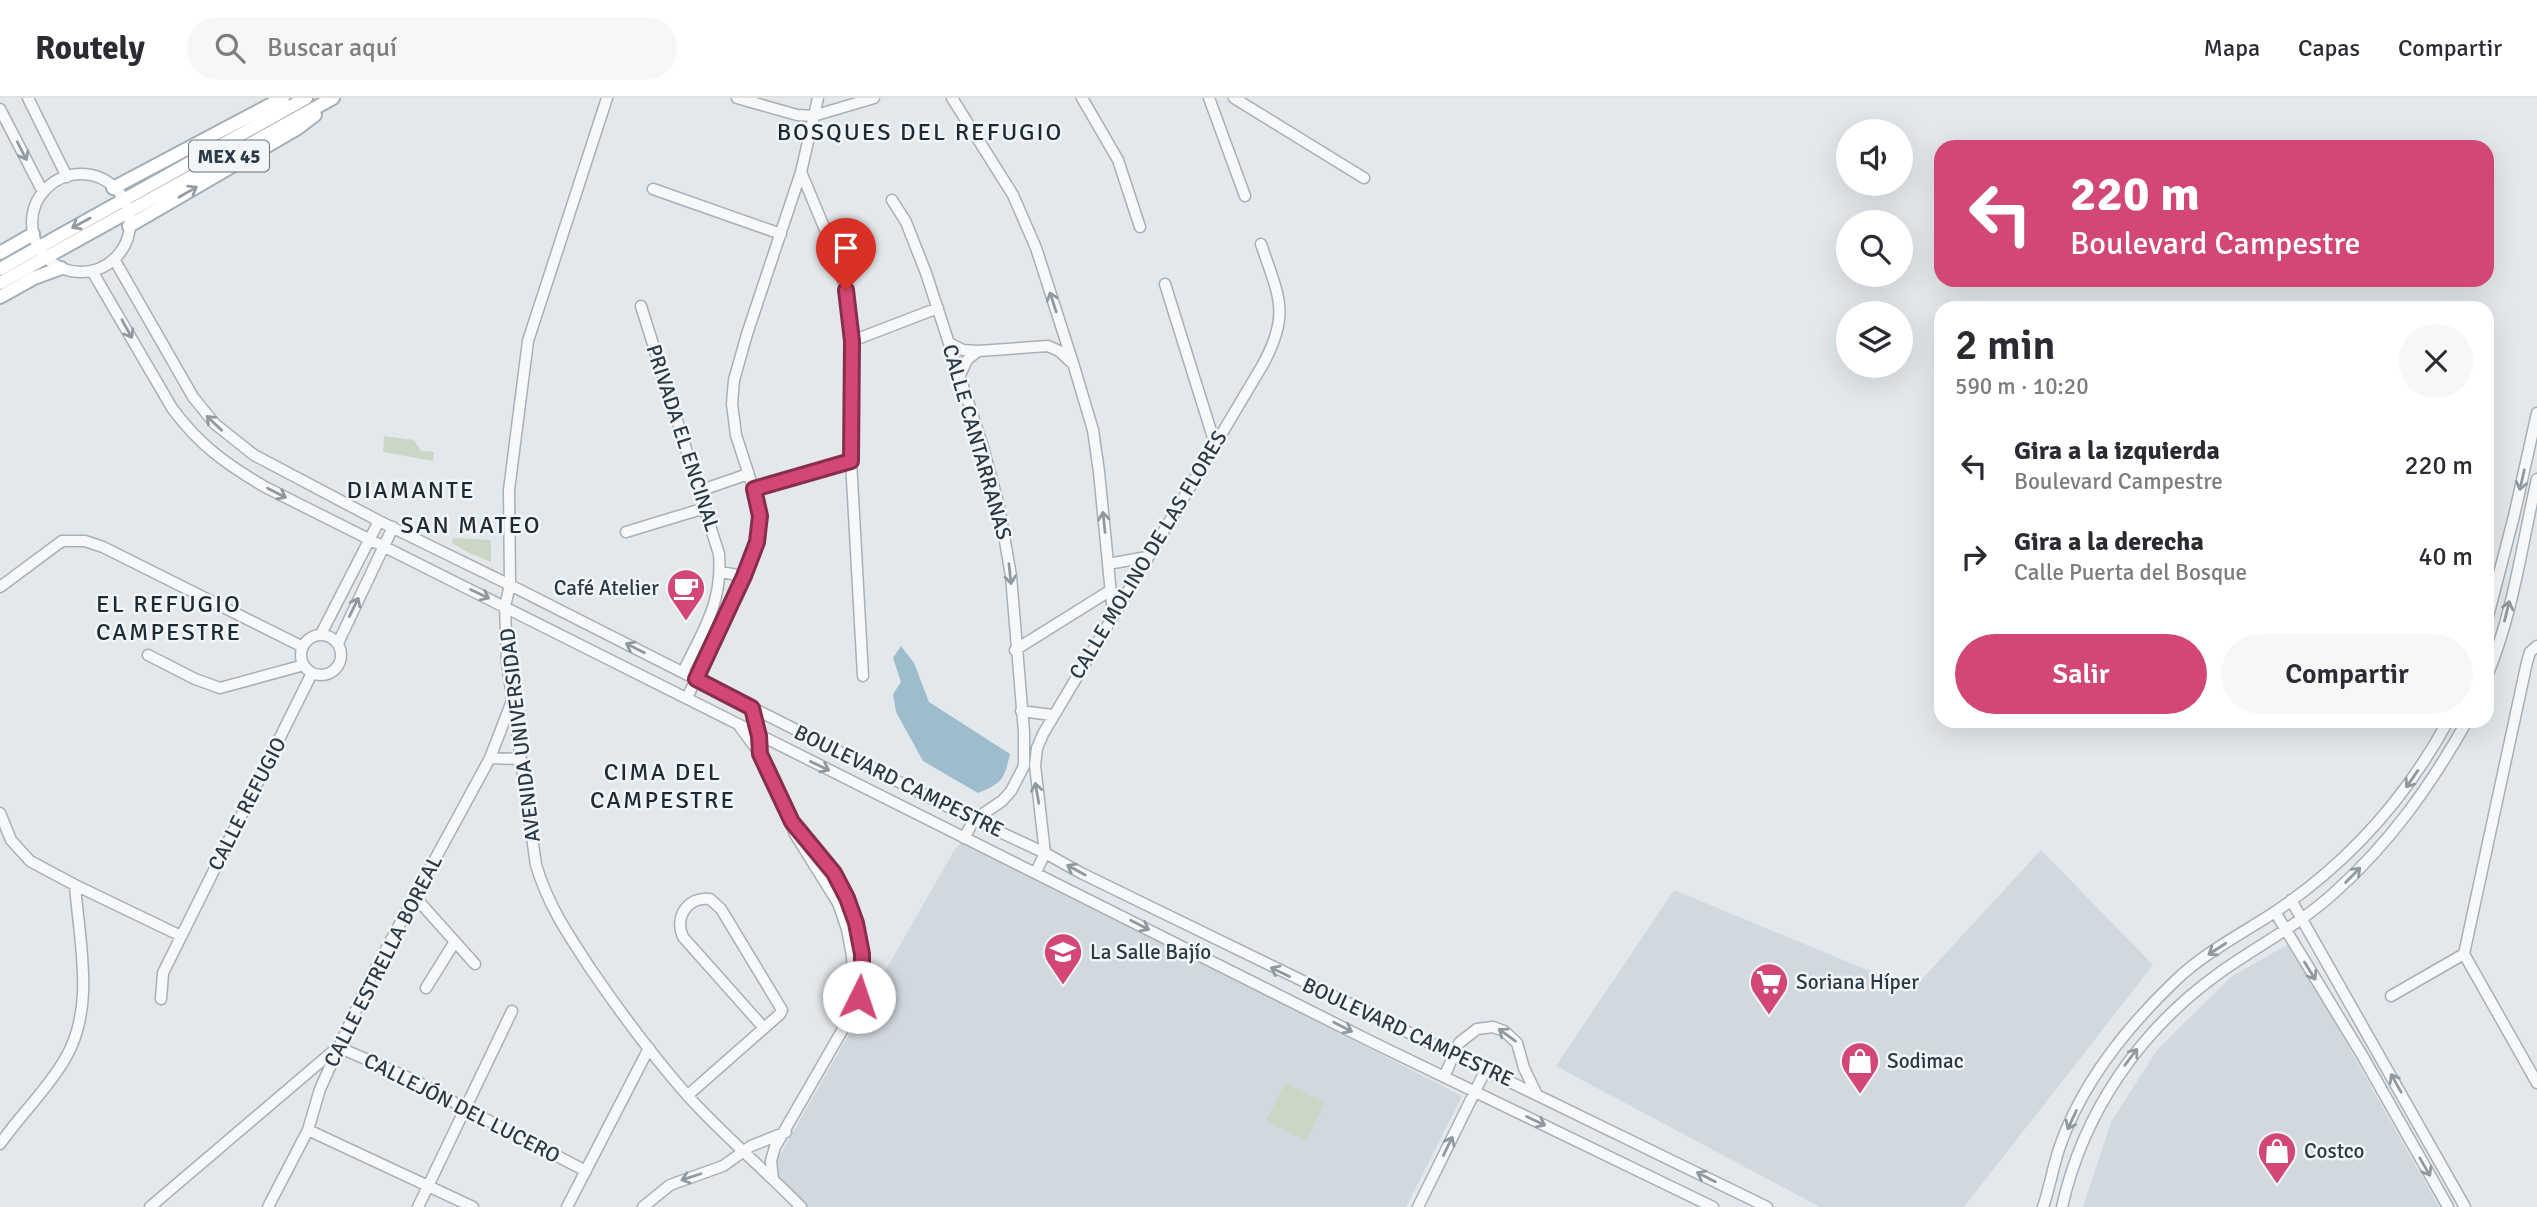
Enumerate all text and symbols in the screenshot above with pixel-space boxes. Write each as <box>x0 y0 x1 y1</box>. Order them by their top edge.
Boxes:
search box <box>187 17 677 80</box>
text: Routely <box>35 28 145 69</box>
icon: search <box>211 29 249 67</box>
text: Buscar aquí <box>267 32 397 64</box>
text: Mapa <box>2204 33 2260 63</box>
text: Capas <box>2298 33 2360 63</box>
text: Compartir <box>2398 33 2502 63</box>
district label: BOSQUES DEL REFUGIO <box>777 117 1063 147</box>
map controls <box>1836 119 1913 378</box>
button: sound <box>1836 119 1913 196</box>
one-way arrow <box>15 140 29 161</box>
road number: MEX 45 <box>189 141 269 172</box>
text: 220 m <box>2070 164 2200 224</box>
icon: left <box>1955 168 2046 259</box>
one-way arrow <box>178 184 198 198</box>
button: search <box>1836 210 1913 287</box>
one-way arrow <box>71 217 91 231</box>
pin <box>816 218 876 290</box>
text: Boulevard Campestre <box>2070 224 2361 263</box>
icon: arrive <box>827 229 865 267</box>
one-way arrow <box>1046 291 1058 313</box>
button: layers <box>1836 301 1913 378</box>
one-way arrow <box>120 319 134 339</box>
text: 2 min <box>1955 320 2056 371</box>
button: close <box>2399 324 2473 398</box>
street label: PRIVADA EL ENCINAL <box>640 341 726 535</box>
street label: CALLE CANTARRANAS <box>937 341 1017 543</box>
text: 590 m · 10:20 <box>1955 372 2089 401</box>
one-way arrow <box>206 414 223 431</box>
street label: CALLE MOLINO DE LAS FLORES <box>1063 426 1233 684</box>
text: Gira a la izquierda <box>2014 435 2220 467</box>
icon: left <box>1955 447 1993 485</box>
text: 220 m <box>2404 450 2473 482</box>
text: Boulevard Campestre <box>2014 467 2223 496</box>
one-way arrow <box>2515 468 2528 491</box>
district label: DIAMANTE <box>346 475 476 505</box>
one-way arrow <box>266 486 287 500</box>
district label: SAN MATEO <box>400 510 542 540</box>
one-way arrow <box>1097 511 1110 534</box>
text: Gira a la derecha <box>2014 526 2204 558</box>
icon: right <box>1955 538 1993 576</box>
text: 40 m <box>2418 541 2473 573</box>
text: Calle Puerta del Bosque <box>2014 558 2247 587</box>
one-way arrow <box>1004 563 1017 585</box>
cafe icon: Café Atelier <box>665 567 707 622</box>
place label: Café Atelier <box>554 575 659 601</box>
one-way arrow <box>469 588 490 602</box>
district label: EL REFUGIO CAMPESTRE <box>96 589 242 647</box>
one-way arrow <box>348 597 361 618</box>
one-way arrow <box>2501 600 2514 623</box>
street label: AVENIDA UNIVERSIDAD <box>494 626 546 844</box>
button: Salir <box>1955 634 2207 714</box>
button: Compartir <box>2221 634 2473 714</box>
one-way arrow <box>625 641 646 655</box>
street label: BOULEVARD CAMPESTRE <box>790 719 1008 843</box>
street label: CALLE REFUGIO <box>202 733 292 875</box>
district label: CIMA DEL CAMPESTRE <box>590 757 736 815</box>
one-way arrow <box>809 760 830 774</box>
one-way arrow <box>2405 769 2419 788</box>
one-way arrow <box>1030 782 1044 805</box>
street label: CALLE ESTRELLA BOREAL <box>318 850 448 1072</box>
one-way arrow <box>1067 863 1087 877</box>
one-way arrow <box>2345 866 2362 883</box>
one-way arrow <box>1129 918 1150 932</box>
school or university icon: La Salle Bajío <box>1042 931 1084 986</box>
place label: La Salle Bajío <box>1090 939 1211 965</box>
one-way arrow <box>2208 941 2227 956</box>
position arrow <box>822 960 896 1034</box>
one-way arrow <box>2303 960 2317 980</box>
supermarket icon: Soriana Híper <box>1748 961 1790 1016</box>
one-way arrow <box>1270 964 1291 978</box>
place label: Soriana Híper <box>1796 969 1919 995</box>
street label: BOULEVARD CAMPESTRE <box>1298 972 1518 1092</box>
one-way arrow <box>1333 1021 1353 1035</box>
one-way arrow <box>1497 1028 1516 1043</box>
shop icon: Sodimac <box>1839 1040 1881 1095</box>
street label: CALLEJÓN DEL LUCERO <box>360 1047 564 1169</box>
place label: Sodimac <box>1887 1048 1964 1074</box>
one-way arrow <box>2124 1049 2139 1067</box>
one-way arrow <box>2389 1074 2403 1094</box>
one-way arrow <box>2065 1109 2078 1130</box>
one-way arrow <box>1525 1115 1546 1128</box>
shop icon: Costco <box>2256 1130 2298 1185</box>
one-way arrow <box>1441 1136 1455 1157</box>
place label: Costco <box>2304 1138 2365 1164</box>
one-way arrow <box>2418 1156 2432 1176</box>
one-way arrow <box>1696 1169 1717 1183</box>
one-way arrow <box>680 1171 702 1184</box>

